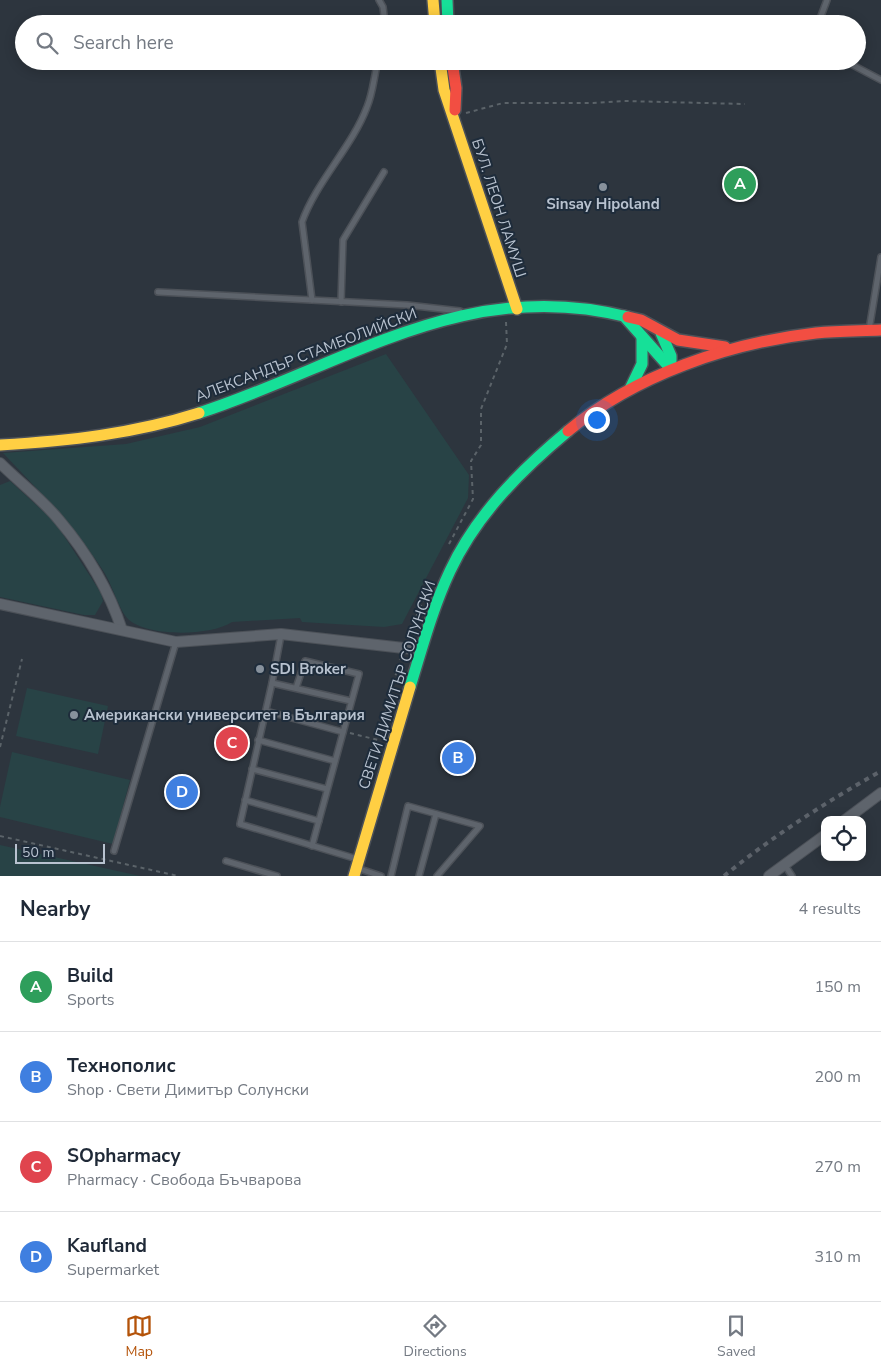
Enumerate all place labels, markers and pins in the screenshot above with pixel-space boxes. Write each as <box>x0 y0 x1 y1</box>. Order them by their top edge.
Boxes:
pin: A <box>724 165 756 203</box>
marker: Sinsay Hipoland <box>597 181 609 193</box>
place label: Sinsay Hipoland <box>546 194 660 214</box>
place label: SDI Broker <box>270 659 346 679</box>
marker: SDI Broker <box>254 663 266 675</box>
place label: Американски университет в България <box>84 705 365 725</box>
marker: Американски университет в България <box>68 709 80 721</box>
pin: C <box>216 724 248 762</box>
pin: B <box>442 739 474 777</box>
pin: D <box>166 773 198 811</box>

